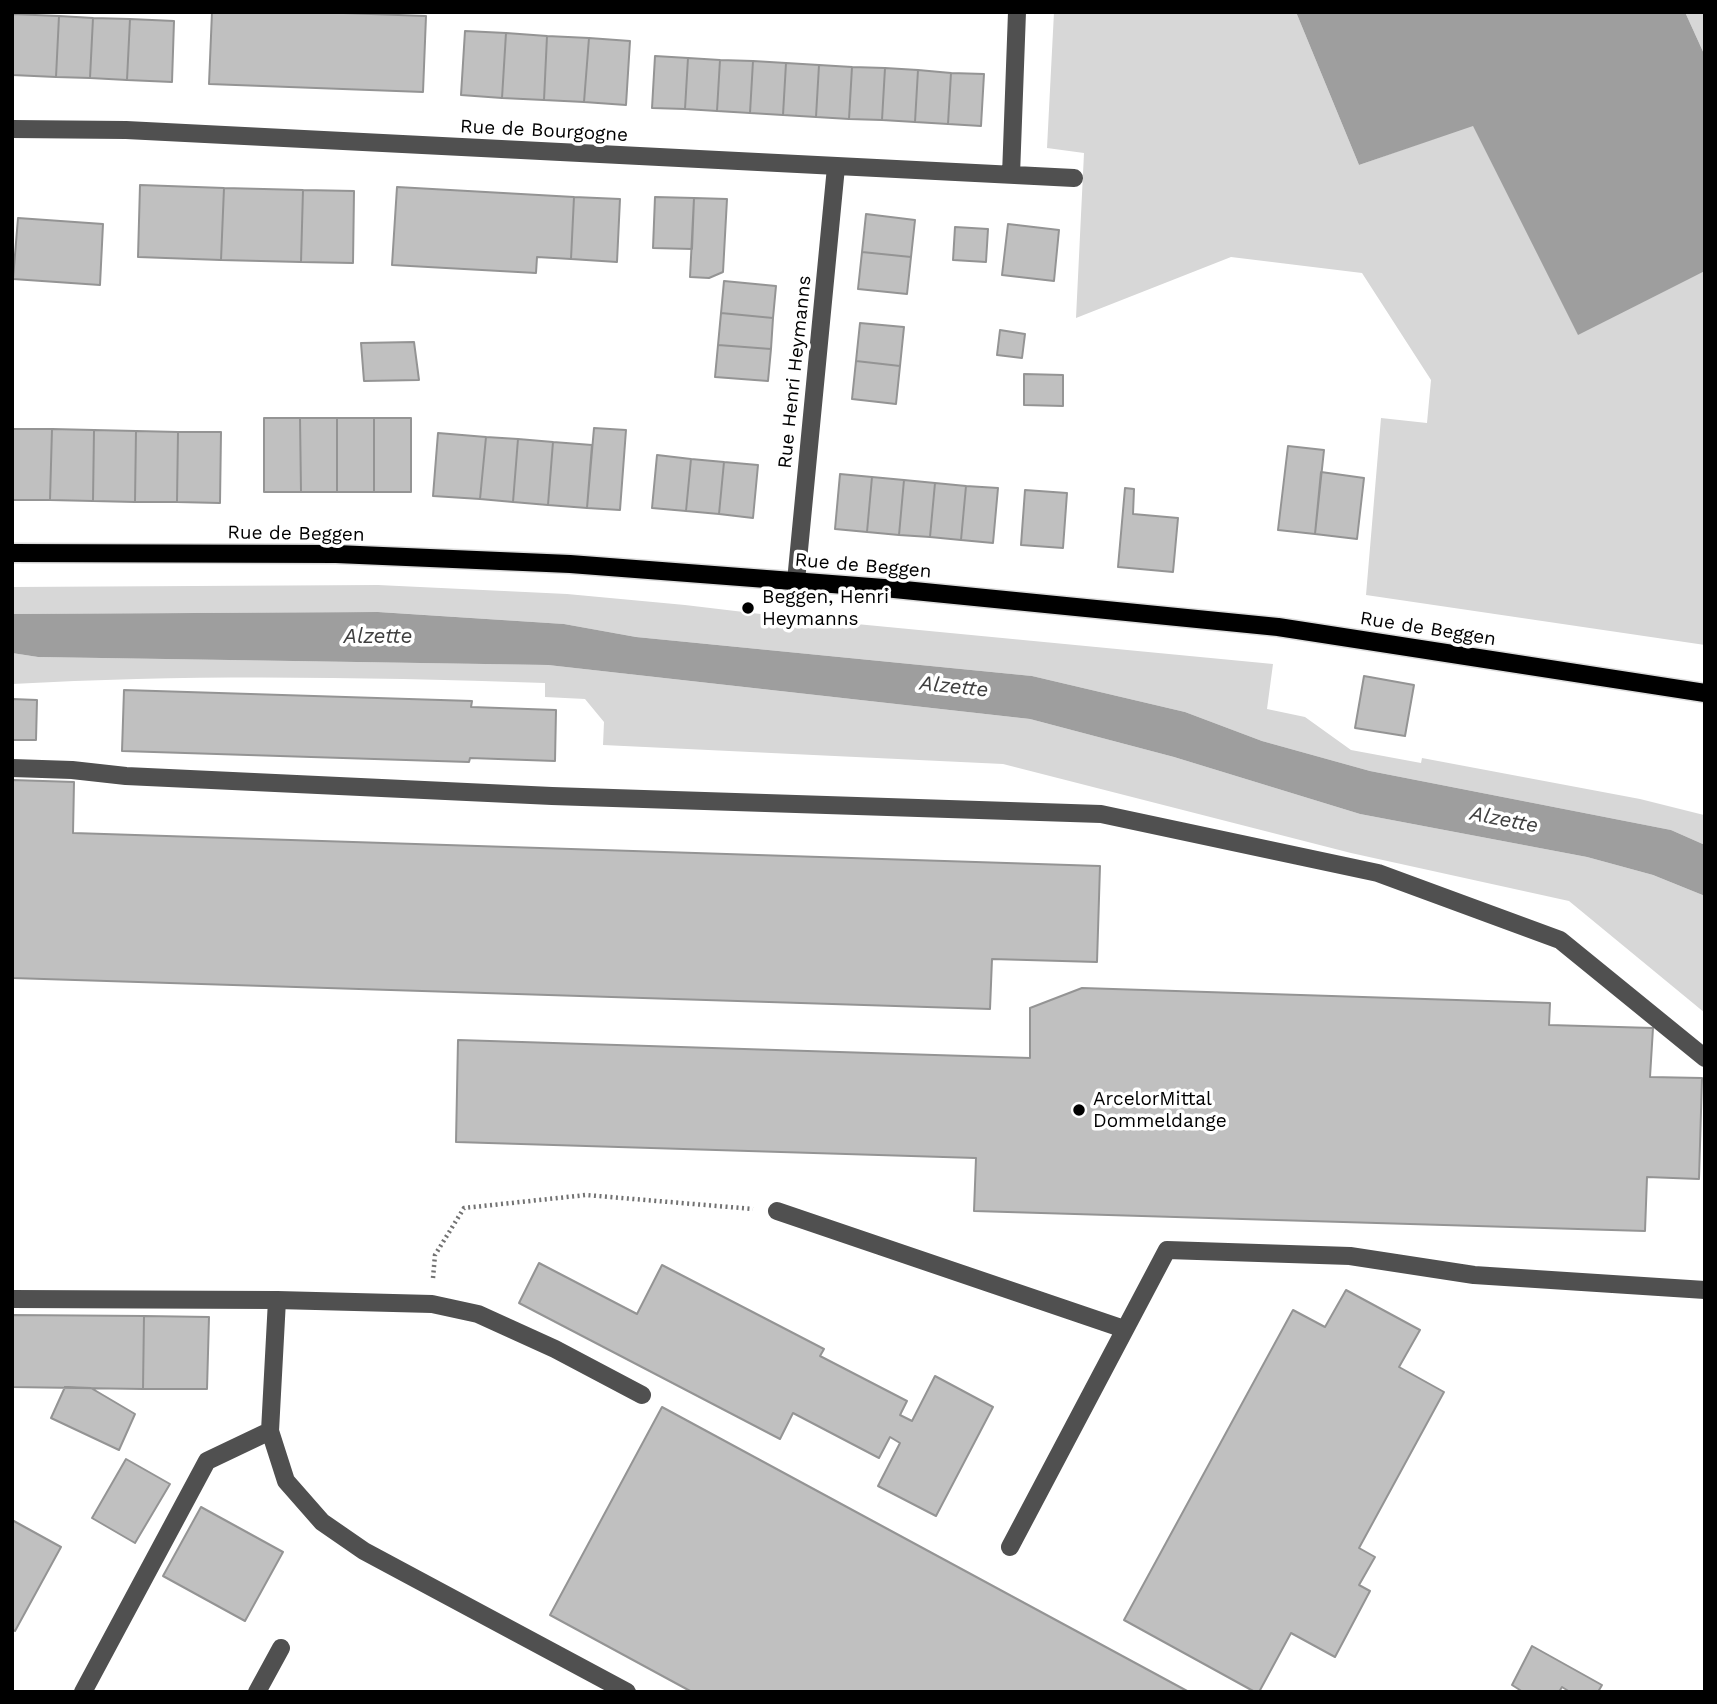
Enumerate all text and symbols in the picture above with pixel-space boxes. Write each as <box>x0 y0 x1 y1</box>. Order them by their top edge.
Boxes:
street label: Rue de Bourgogne <box>459 115 629 147</box>
street label: Rue Henri Heymanns <box>774 274 816 470</box>
street label: Rue de Beggen <box>227 521 365 547</box>
street label: Rue de Beggen <box>794 549 932 583</box>
place label: Beggen, Henri Heymanns <box>762 586 889 630</box>
marker: Beggen, Henri Heymanns <box>740 600 756 616</box>
street label: Rue de Beggen <box>1358 607 1498 651</box>
water label: Alzette <box>343 624 413 650</box>
water label: Alzette <box>918 671 990 703</box>
water label: Alzette <box>1468 801 1540 839</box>
place label: ArcelorMittal Dommeldange <box>1093 1088 1227 1132</box>
marker: ArcelorMittal Dommeldange <box>1071 1102 1087 1118</box>

